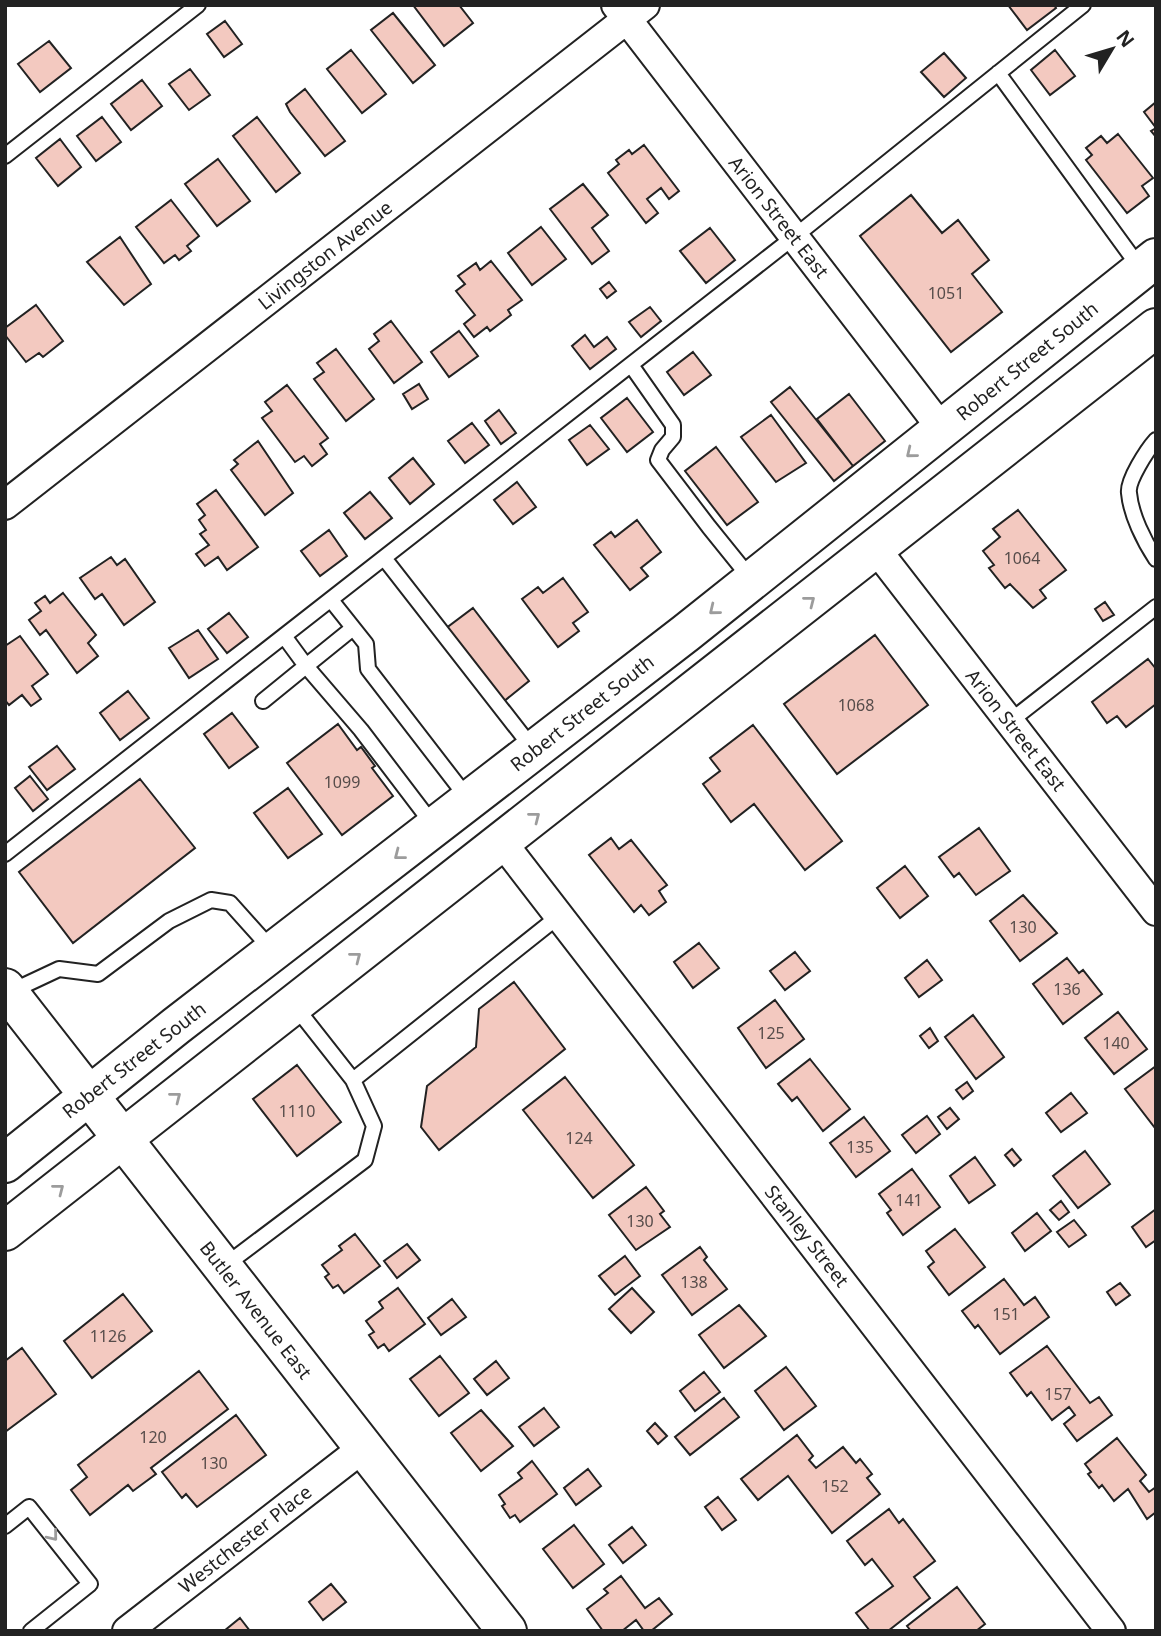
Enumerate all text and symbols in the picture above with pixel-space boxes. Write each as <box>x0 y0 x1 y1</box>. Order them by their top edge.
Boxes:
north arrow <box>1077 14 1147 84</box>
text: N <box>1110 24 1140 53</box>
street label: Arion Street East <box>723 151 835 284</box>
street label: Livingston Avenue <box>253 194 397 316</box>
house number: 1051 <box>928 282 964 304</box>
street label: Robert Street South <box>951 296 1103 426</box>
one-way arrow <box>906 445 919 458</box>
house number: 1064 <box>1004 547 1040 569</box>
one-way arrow <box>802 596 815 609</box>
one-way arrow <box>709 602 722 615</box>
street label: Robert Street South <box>505 649 659 777</box>
street label: Arion Street East <box>960 664 1072 797</box>
house number: 1068 <box>838 694 874 716</box>
house number: 1099 <box>324 771 360 793</box>
one-way arrow <box>527 812 539 825</box>
one-way arrow <box>394 846 406 859</box>
house number: 130 <box>1009 916 1037 938</box>
one-way arrow <box>347 953 360 965</box>
house number: 136 <box>1053 978 1081 1000</box>
street label: Robert Street South <box>57 996 211 1124</box>
house number: 125 <box>757 1022 785 1044</box>
house number: 140 <box>1102 1032 1130 1054</box>
one-way arrow <box>169 1093 181 1106</box>
house number: 1110 <box>279 1100 315 1122</box>
house number: 124 <box>565 1127 593 1149</box>
house number: 135 <box>846 1136 874 1158</box>
street label: Stanley Street <box>759 1180 855 1292</box>
one-way arrow <box>51 1185 64 1198</box>
house number: 141 <box>895 1189 923 1211</box>
house number: 130 <box>626 1210 654 1232</box>
street label: Butler Avenue East <box>194 1236 318 1384</box>
house number: 138 <box>680 1271 708 1293</box>
house number: 151 <box>992 1303 1020 1325</box>
house number: 1126 <box>90 1325 126 1347</box>
house number: 157 <box>1044 1383 1072 1405</box>
house number: 120 <box>139 1426 167 1448</box>
house number: 130 <box>200 1452 228 1474</box>
house number: 152 <box>821 1475 849 1497</box>
street label: Westchester Place <box>173 1479 317 1599</box>
one-way arrow <box>44 1529 57 1541</box>

